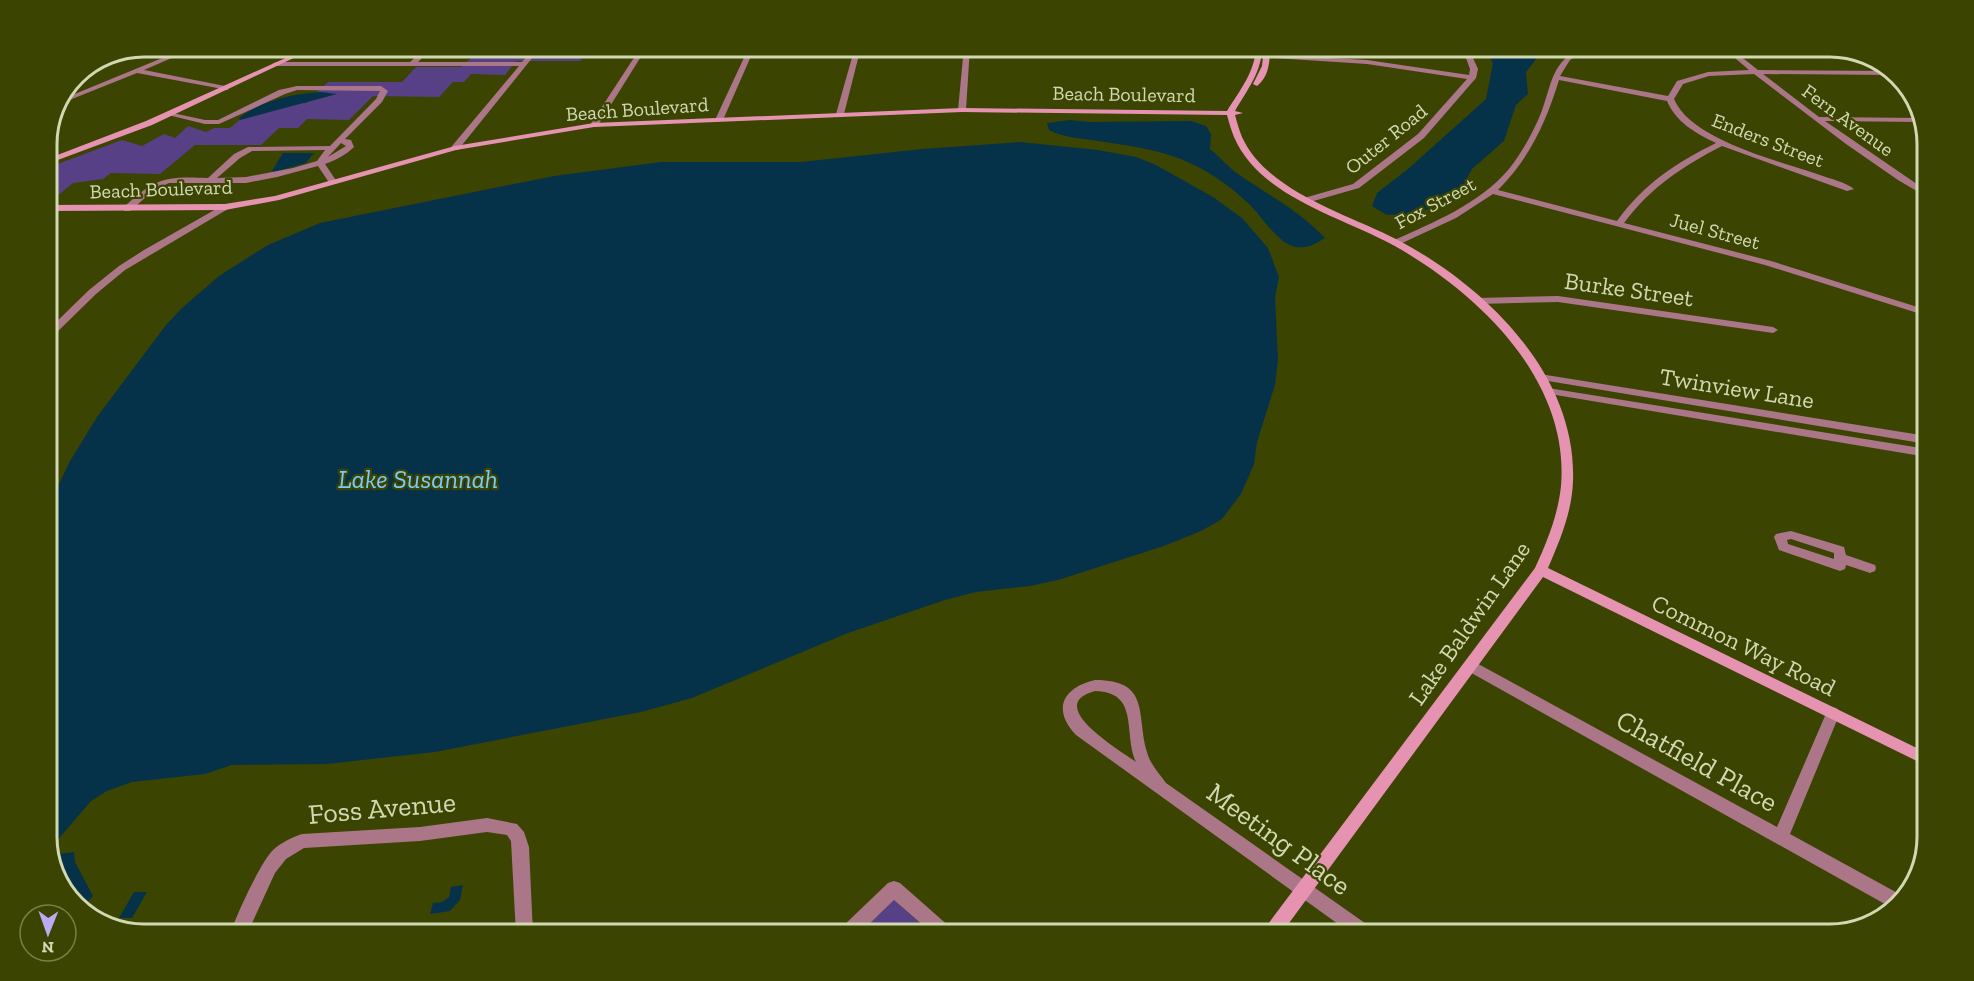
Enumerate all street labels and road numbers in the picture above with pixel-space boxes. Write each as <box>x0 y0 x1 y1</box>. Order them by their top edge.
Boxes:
street label: Fern Avenue <box>1798 79 1898 161</box>
street label: Beach Boulevard <box>1052 81 1196 107</box>
street label: Beach Boulevard <box>565 92 709 126</box>
street label: Outer Road <box>1340 99 1432 179</box>
street label: Enders Street <box>1709 108 1828 173</box>
street label: Fox Street <box>1390 171 1480 234</box>
street label: Beach Boulevard <box>89 175 233 203</box>
street label: Juel Street <box>1668 208 1763 255</box>
street label: Burke Street <box>1563 266 1695 312</box>
street label: Twinview Lane <box>1658 361 1816 415</box>
street label: Lake Baldwin Lane <box>1402 536 1536 710</box>
street label: Common Way Road <box>1647 588 1841 702</box>
street label: Chatfield Place <box>1611 703 1783 819</box>
street label: Meeting Place <box>1201 776 1357 902</box>
street label: Foss Avenue <box>307 785 457 831</box>

